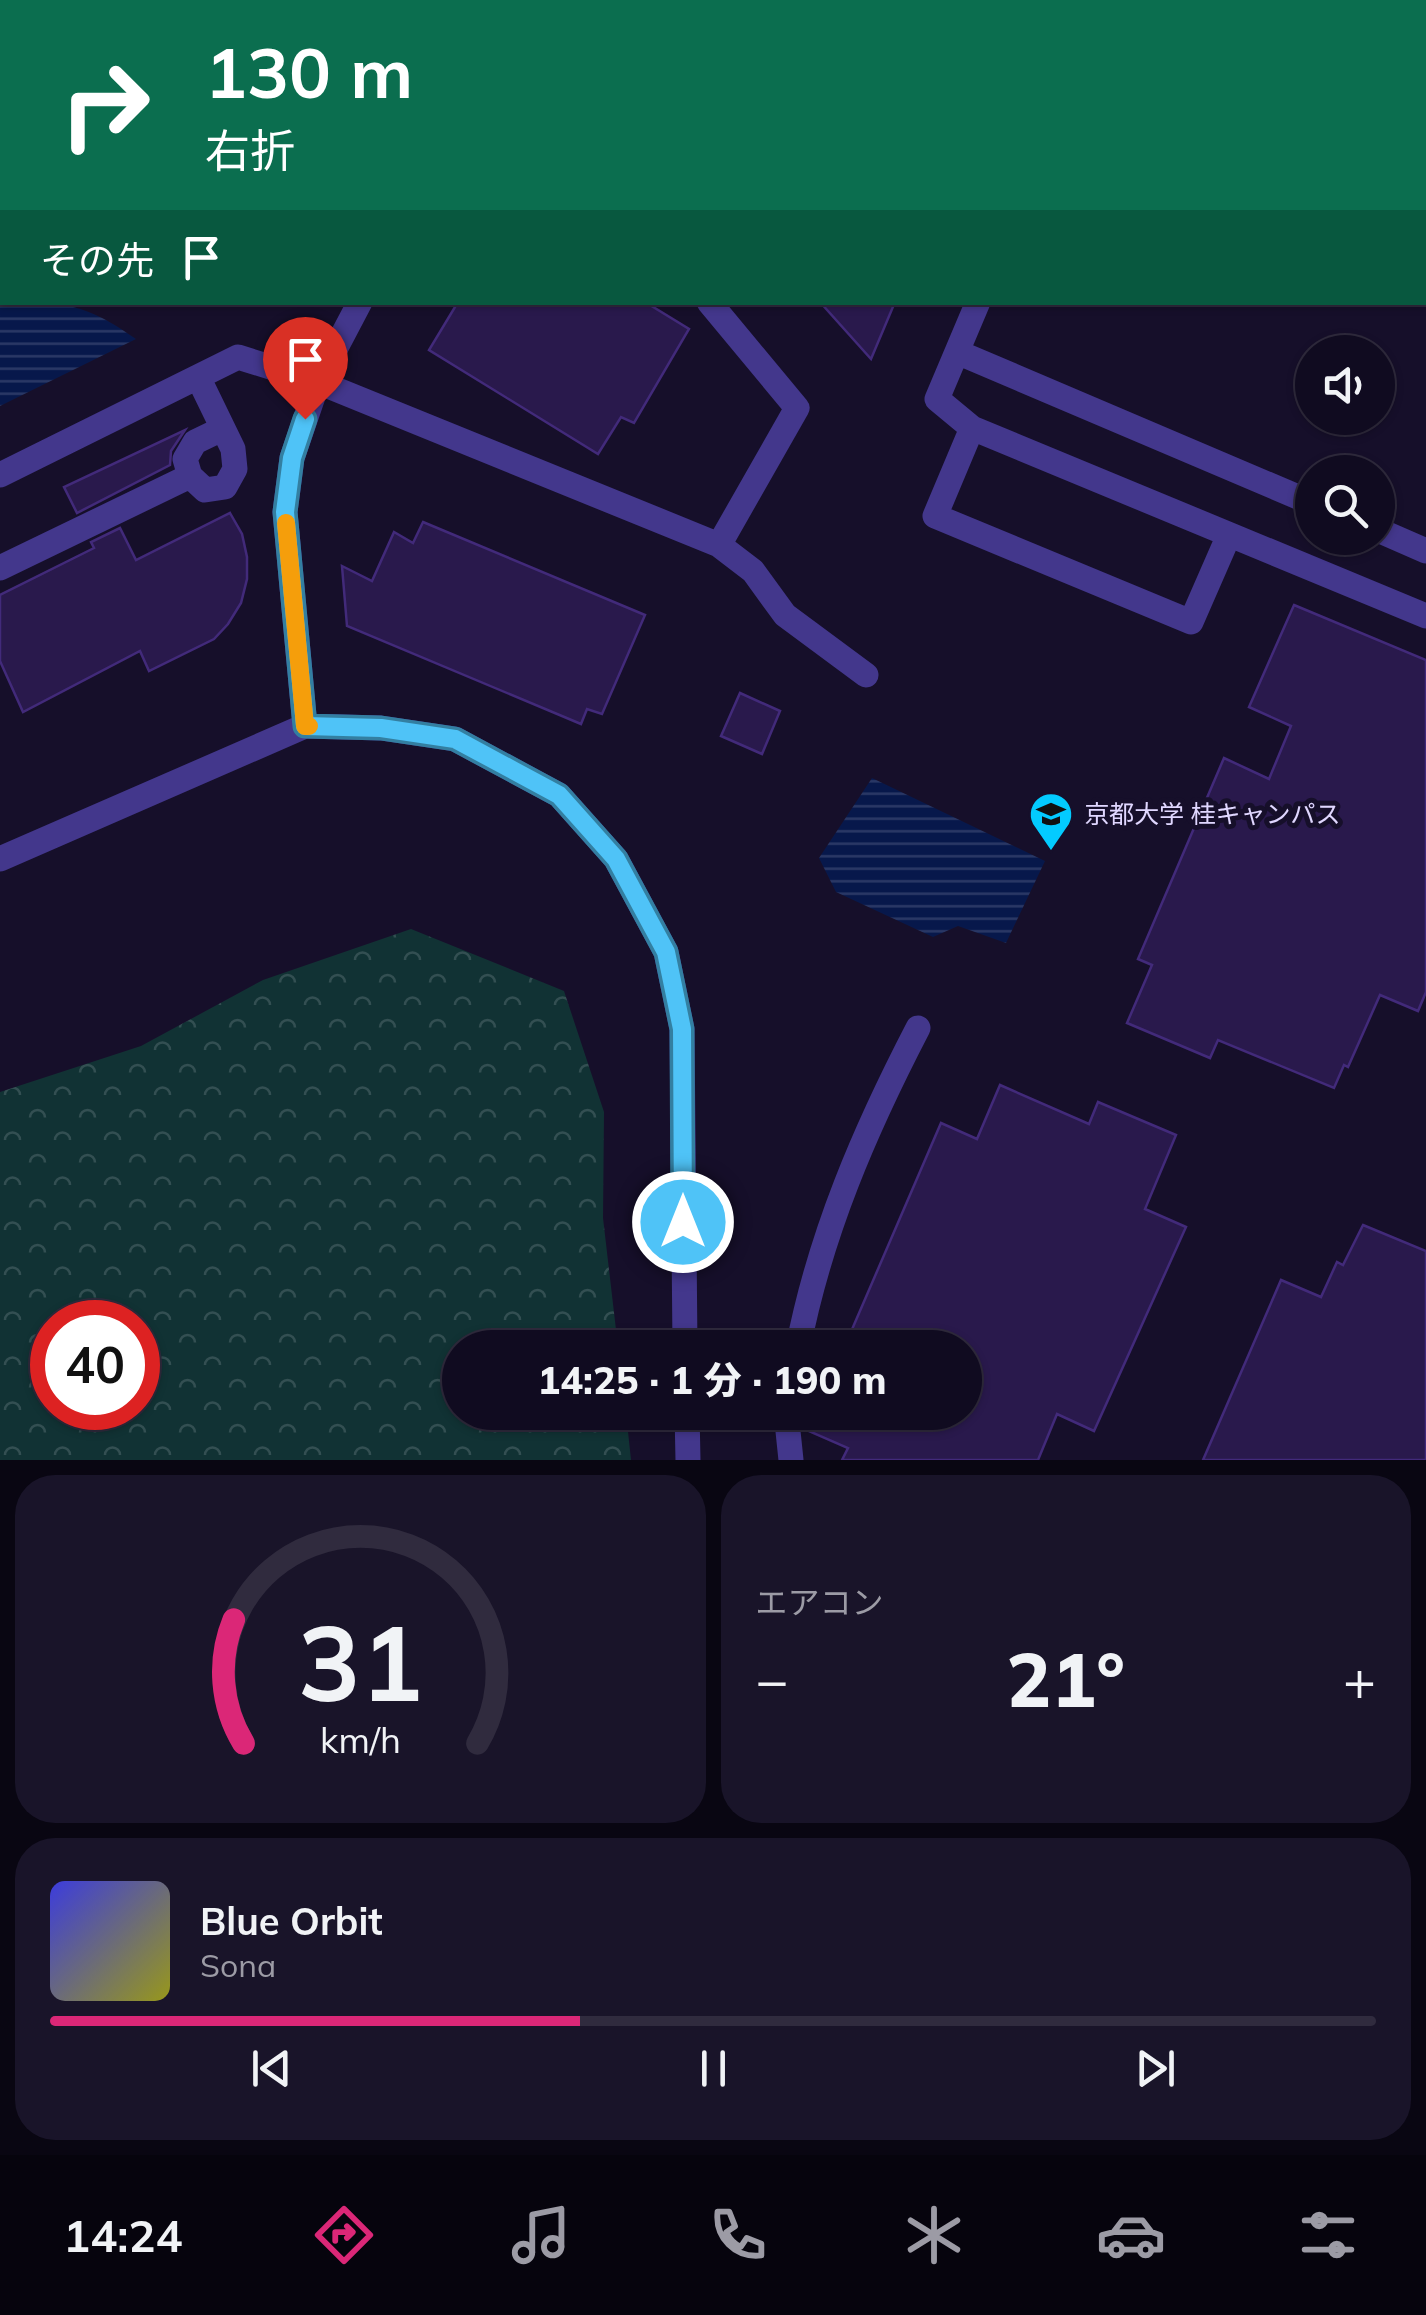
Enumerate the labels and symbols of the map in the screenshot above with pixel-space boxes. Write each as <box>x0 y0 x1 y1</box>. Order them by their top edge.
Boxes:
pin <box>263 317 348 420</box>
school or university icon: 京都大学 桂キャンパス <box>1028 791 1074 852</box>
place label: 京都大学 桂キャンパス <box>1084 798 1341 829</box>
position arrow <box>631 1170 735 1274</box>
speed limit sign: 40 <box>30 1300 160 1430</box>

